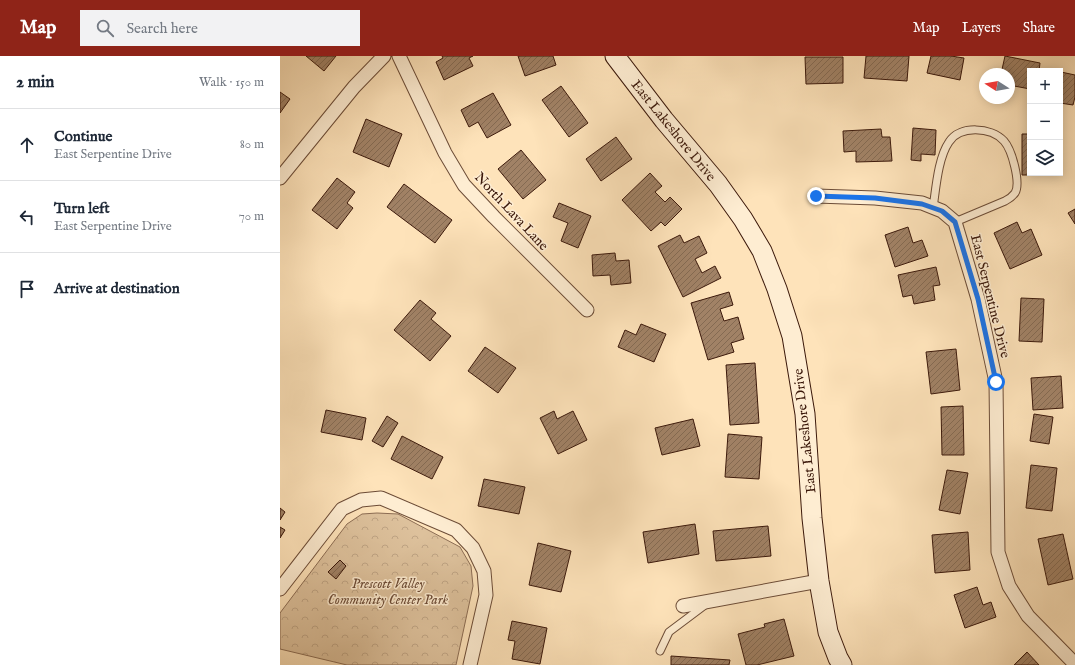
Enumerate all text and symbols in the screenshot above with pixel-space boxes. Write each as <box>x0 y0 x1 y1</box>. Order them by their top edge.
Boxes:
search box <box>80 10 360 46</box>
text: Map <box>20 16 56 40</box>
icon: search <box>94 17 116 39</box>
text: Search here <box>126 19 198 38</box>
text: Map <box>913 19 940 37</box>
text: Layers <box>962 19 1001 37</box>
text: Share <box>1023 19 1055 37</box>
north arrow <box>979 68 1015 104</box>
map controls <box>1027 68 1063 176</box>
button: + <box>1027 68 1063 104</box>
text: 2 min <box>16 72 54 93</box>
text: Walk · 150 m <box>199 74 264 91</box>
street label: East Lakeshore Drive <box>627 76 720 185</box>
button: − <box>1027 104 1063 140</box>
text: Continue <box>54 127 112 146</box>
icon: ahead <box>16 134 38 156</box>
text: 80 m <box>240 136 264 153</box>
button: layers <box>1027 140 1063 176</box>
text: East Serpentine Drive <box>54 146 172 163</box>
street label: North Lava Lane <box>470 169 553 255</box>
route end <box>807 187 825 205</box>
text: Turn left <box>54 199 110 218</box>
icon: left <box>16 206 38 228</box>
text: 70 m <box>239 208 264 225</box>
text: East Serpentine Drive <box>54 218 172 235</box>
street label: East Serpentine Drive <box>966 233 1014 360</box>
icon: arrive <box>16 278 38 300</box>
text: Arrive at destination <box>54 279 180 298</box>
street label: East Lakeshore Drive <box>789 367 821 494</box>
route start <box>987 373 1005 391</box>
park label: Prescott Valley Community Center Park <box>328 575 449 609</box>

